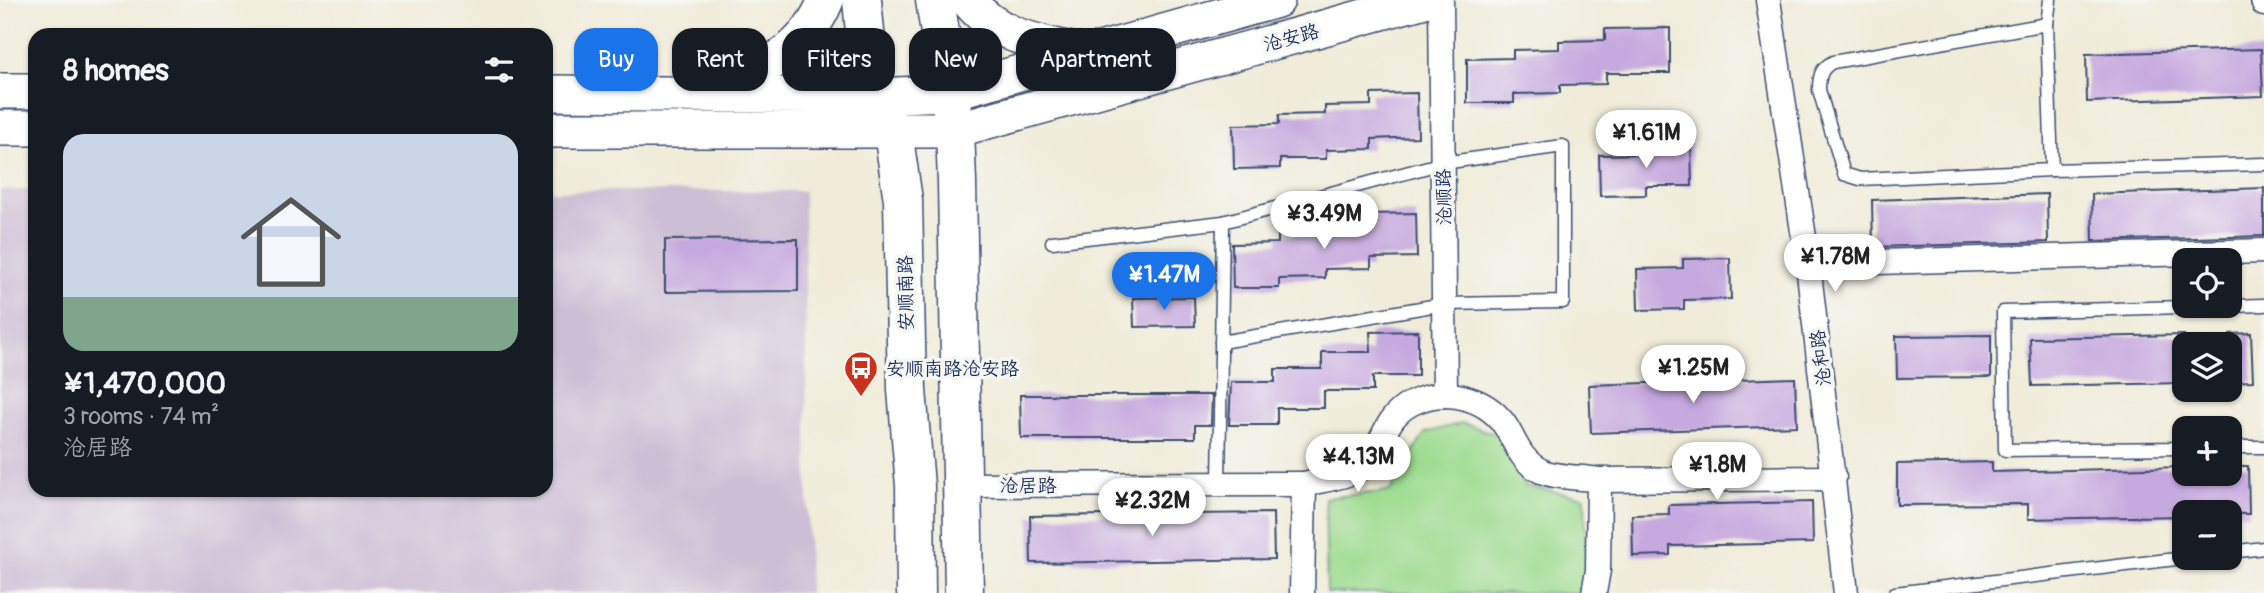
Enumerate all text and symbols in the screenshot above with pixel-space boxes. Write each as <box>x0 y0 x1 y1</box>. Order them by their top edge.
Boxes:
street label: 沧安路 <box>1261 19 1322 57</box>
chip: Buy <box>574 28 658 91</box>
chip: Rent <box>672 28 768 91</box>
chip: Filters <box>782 28 895 91</box>
chip: New <box>909 28 1002 91</box>
chip: Apartment <box>1016 28 1176 91</box>
icon: filters <box>480 51 518 89</box>
text: 8 homes <box>63 52 169 89</box>
pin: ¥1.61M <box>1589 110 1703 170</box>
text: ¥1.61M <box>1612 118 1680 147</box>
street label: 沧顺路 <box>1432 168 1456 226</box>
icon: home <box>228 179 354 305</box>
pin: ¥3.49M <box>1267 191 1381 251</box>
text: ¥3.49M <box>1286 199 1362 228</box>
pin: ¥1.78M <box>1778 234 1892 294</box>
text: ¥1.78M <box>1800 242 1870 271</box>
map controls <box>2172 248 2242 570</box>
button: locate <box>2172 248 2242 318</box>
pin: ¥1.47M <box>1107 252 1221 312</box>
street label: 安顺南路 <box>893 255 919 331</box>
text: ¥1.47M <box>1128 260 1200 289</box>
street label: 沧和路 <box>1806 328 1836 388</box>
button: layers <box>2172 332 2242 402</box>
pin: ¥1.25M <box>1636 346 1750 405</box>
bus stop icon: 安顺南路沧安路 <box>842 349 880 398</box>
text: ¥1.25M <box>1657 353 1729 382</box>
place label: 安顺南路沧安路 <box>886 357 1019 381</box>
text: ¥1,470,000 <box>63 365 226 402</box>
text: 3 rooms · 74 m² <box>63 402 219 431</box>
button: + <box>2172 416 2242 486</box>
text: 沧居路 <box>63 433 132 462</box>
pin: ¥4.13M <box>1301 434 1415 494</box>
text: ¥4.13M <box>1322 442 1394 471</box>
pin: ¥1.8M <box>1668 442 1766 502</box>
text: ¥1.8M <box>1688 450 1746 479</box>
street label: 沧居路 <box>999 474 1057 498</box>
pin: ¥2.32M <box>1095 478 1209 538</box>
text: ¥2.32M <box>1114 486 1190 515</box>
button: − <box>2172 500 2242 570</box>

